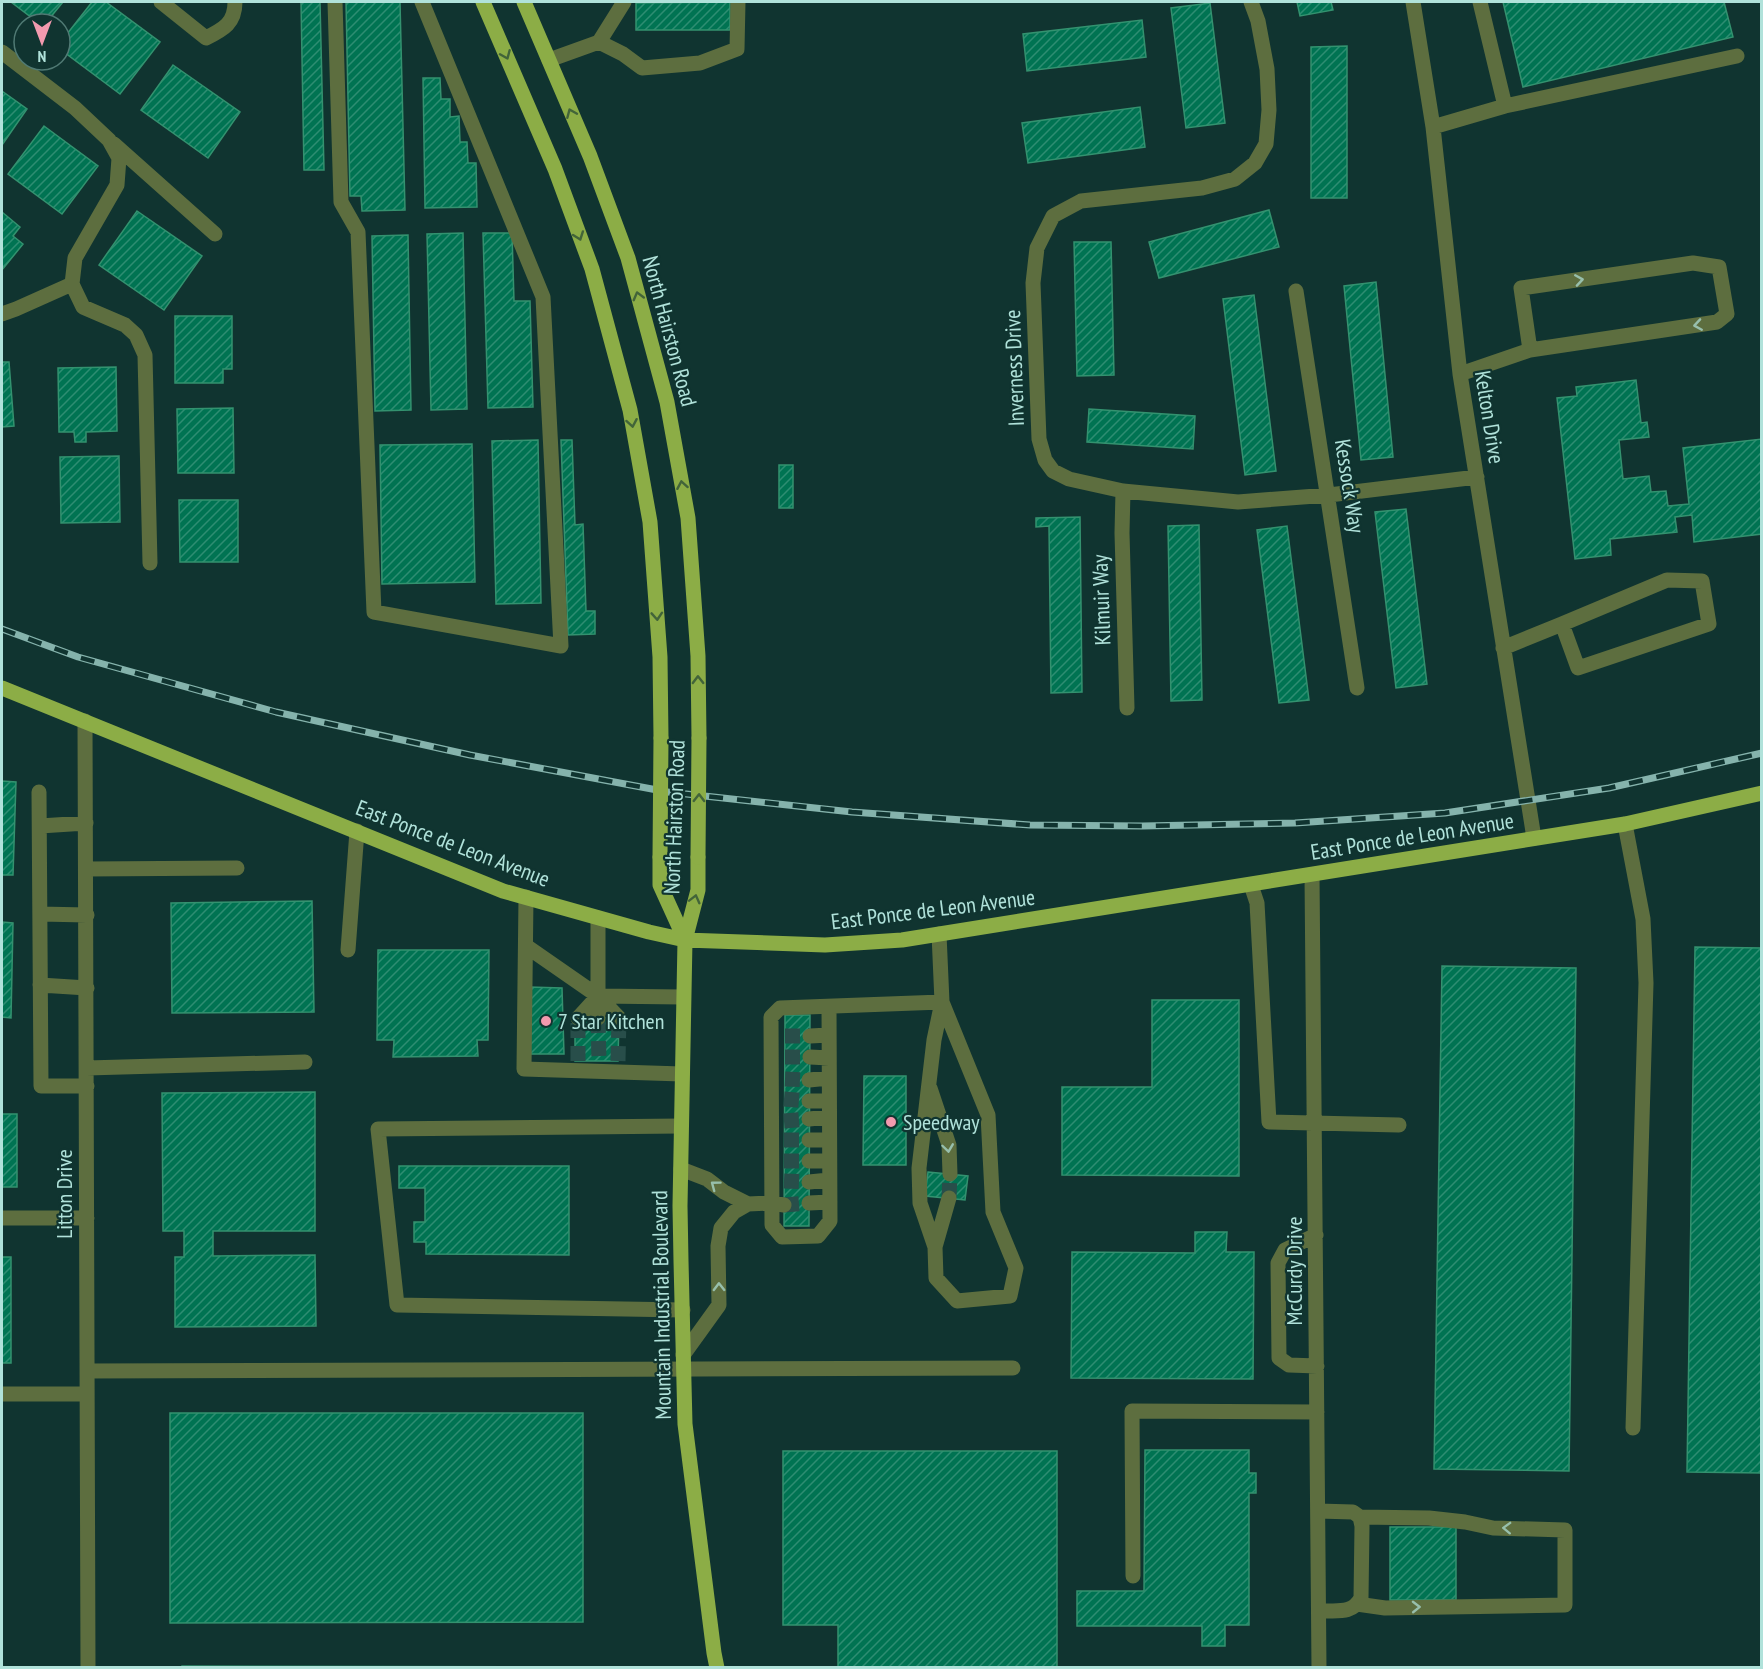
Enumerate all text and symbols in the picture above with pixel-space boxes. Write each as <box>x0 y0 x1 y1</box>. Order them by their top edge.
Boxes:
north arrow <box>12 12 72 72</box>
text: N <box>38 47 46 67</box>
one-way arrow <box>499 49 511 60</box>
one-way arrow <box>566 108 578 119</box>
one-way arrow <box>572 230 585 241</box>
street label: North Hairston Road <box>637 253 703 409</box>
one-way arrow <box>1575 274 1584 286</box>
one-way arrow <box>633 291 645 302</box>
street label: Inverness Drive <box>998 309 1030 427</box>
one-way arrow <box>1693 318 1703 330</box>
street label: Kelton Drive <box>1469 368 1511 466</box>
one-way arrow <box>625 418 638 428</box>
street label: Kessock Way <box>1329 437 1371 536</box>
one-way arrow <box>676 481 689 491</box>
street label: Kilmuir Way <box>1085 553 1117 646</box>
one-way arrow <box>650 612 663 621</box>
one-way arrow <box>692 675 704 684</box>
street label: North Hairston Road <box>657 739 691 895</box>
street label: East Ponce de Leon Avenue <box>352 793 554 893</box>
one-way arrow <box>692 794 705 803</box>
street label: East Ponce de Leon Avenue <box>1308 806 1516 866</box>
street label: East Ponce de Leon Avenue <box>829 883 1037 935</box>
one-way arrow <box>688 894 701 904</box>
place label: 7 Star Kitchen <box>558 1007 664 1035</box>
marker: 7 Star Kitchen <box>539 1014 553 1028</box>
place label: Speedway <box>903 1108 980 1136</box>
marker: Speedway <box>884 1115 898 1129</box>
one-way arrow <box>941 1143 954 1153</box>
street label: Litton Drive <box>50 1149 78 1239</box>
one-way arrow <box>711 1182 722 1193</box>
street label: Mountain Industrial Boulevard <box>645 1190 677 1420</box>
street label: McCurdy Drive <box>1280 1216 1308 1326</box>
one-way arrow <box>713 1283 725 1292</box>
one-way arrow <box>1502 1522 1511 1535</box>
one-way arrow <box>1411 1601 1420 1613</box>

